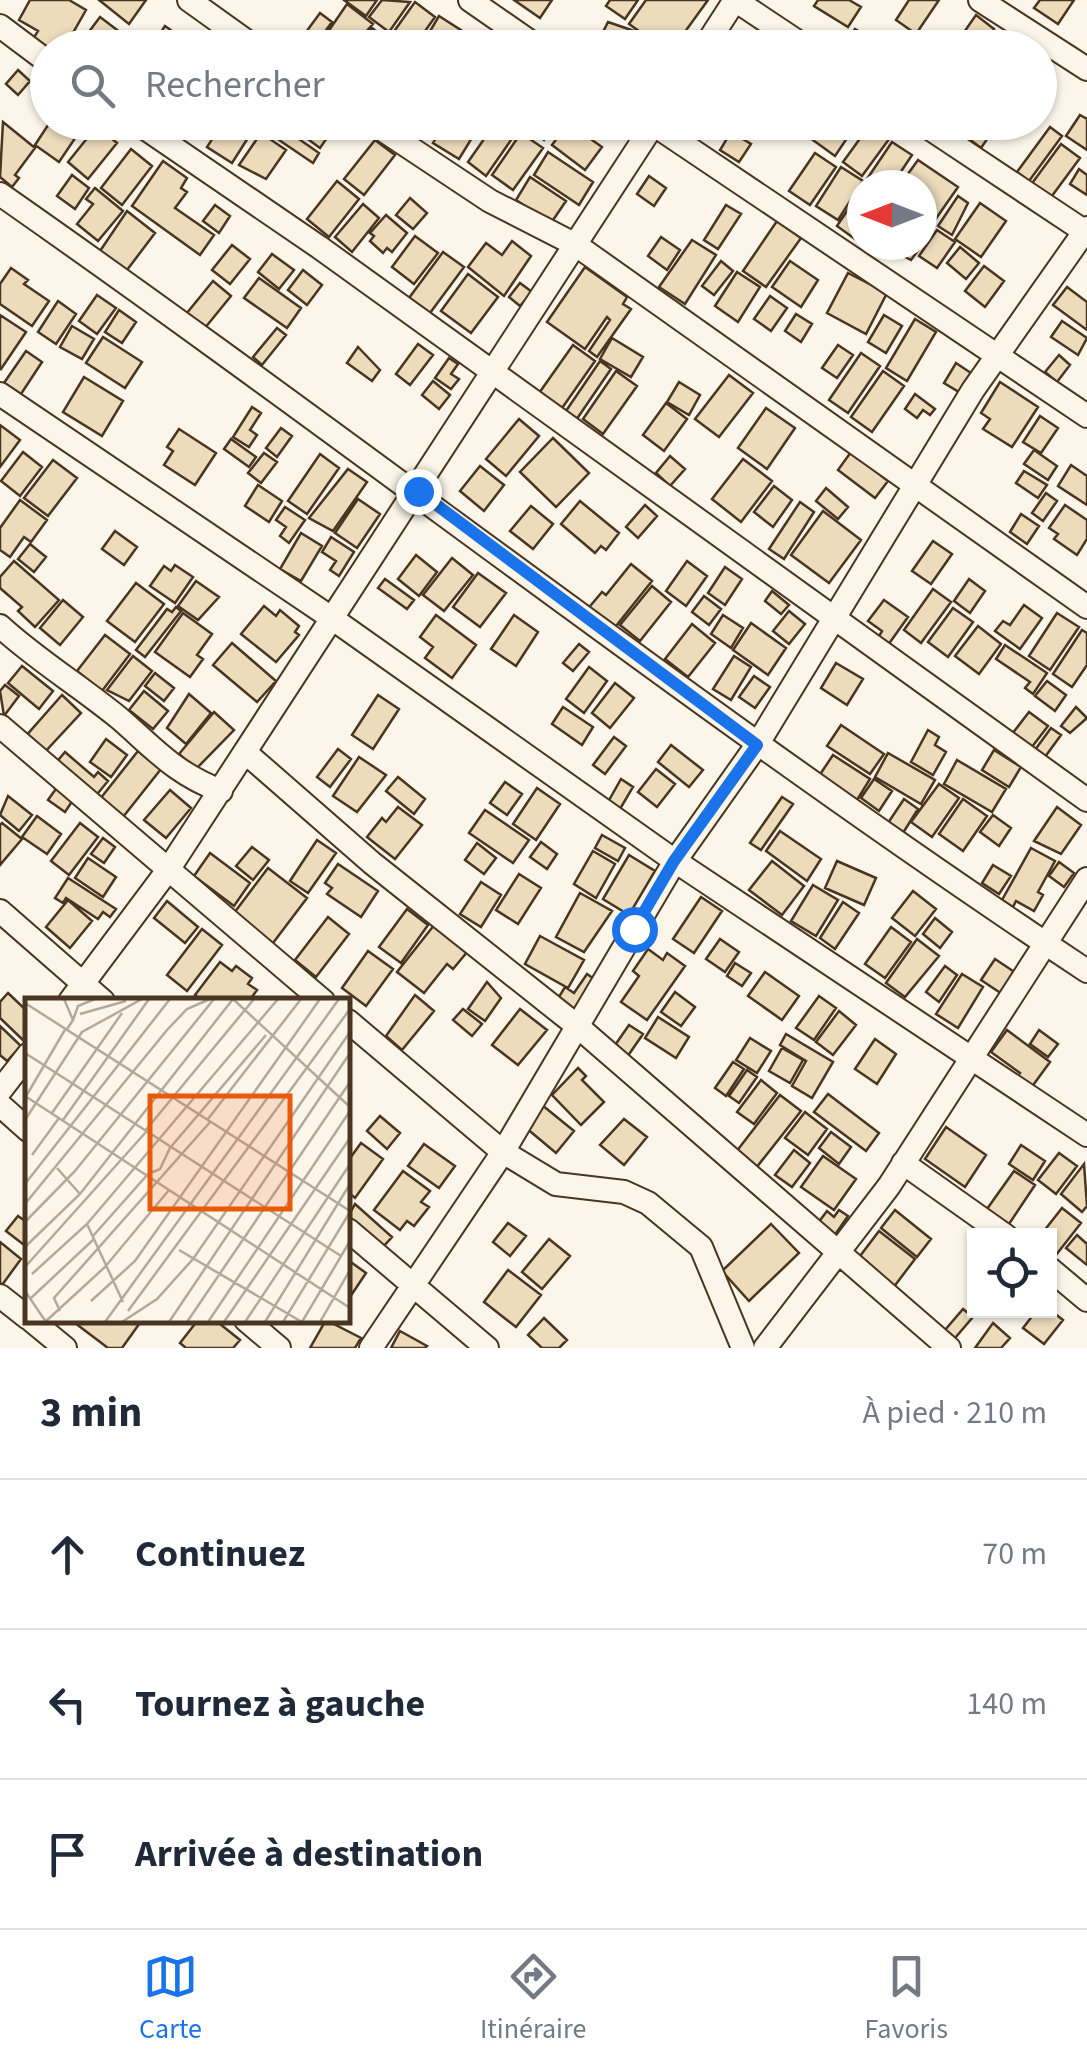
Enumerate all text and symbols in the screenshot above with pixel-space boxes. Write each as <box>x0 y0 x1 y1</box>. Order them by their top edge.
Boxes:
search box <box>30 30 1057 140</box>
icon: search <box>65 58 120 113</box>
text: Rechercher <box>145 58 325 112</box>
north arrow <box>847 170 937 260</box>
route end <box>396 469 442 515</box>
route start <box>612 907 658 953</box>
inset map <box>25 998 350 1323</box>
map controls <box>967 1228 1057 1318</box>
button: locate <box>967 1228 1057 1318</box>
text: 3 min <box>40 1383 142 1443</box>
text: À pied · 210 m <box>863 1390 1047 1436</box>
icon: ahead <box>40 1527 95 1582</box>
text: Continuez <box>135 1527 305 1581</box>
text: 70 m <box>982 1531 1047 1577</box>
icon: left <box>40 1677 95 1732</box>
text: Tournez à gauche <box>135 1677 425 1731</box>
text: 140 m <box>966 1681 1047 1727</box>
icon: arrive <box>40 1827 95 1882</box>
text: Arrivée à destination <box>135 1827 483 1881</box>
tab: Carte <box>139 1949 202 2049</box>
tab: Itinéraire <box>480 1949 586 2049</box>
tab: Favoris <box>864 1949 948 2049</box>

